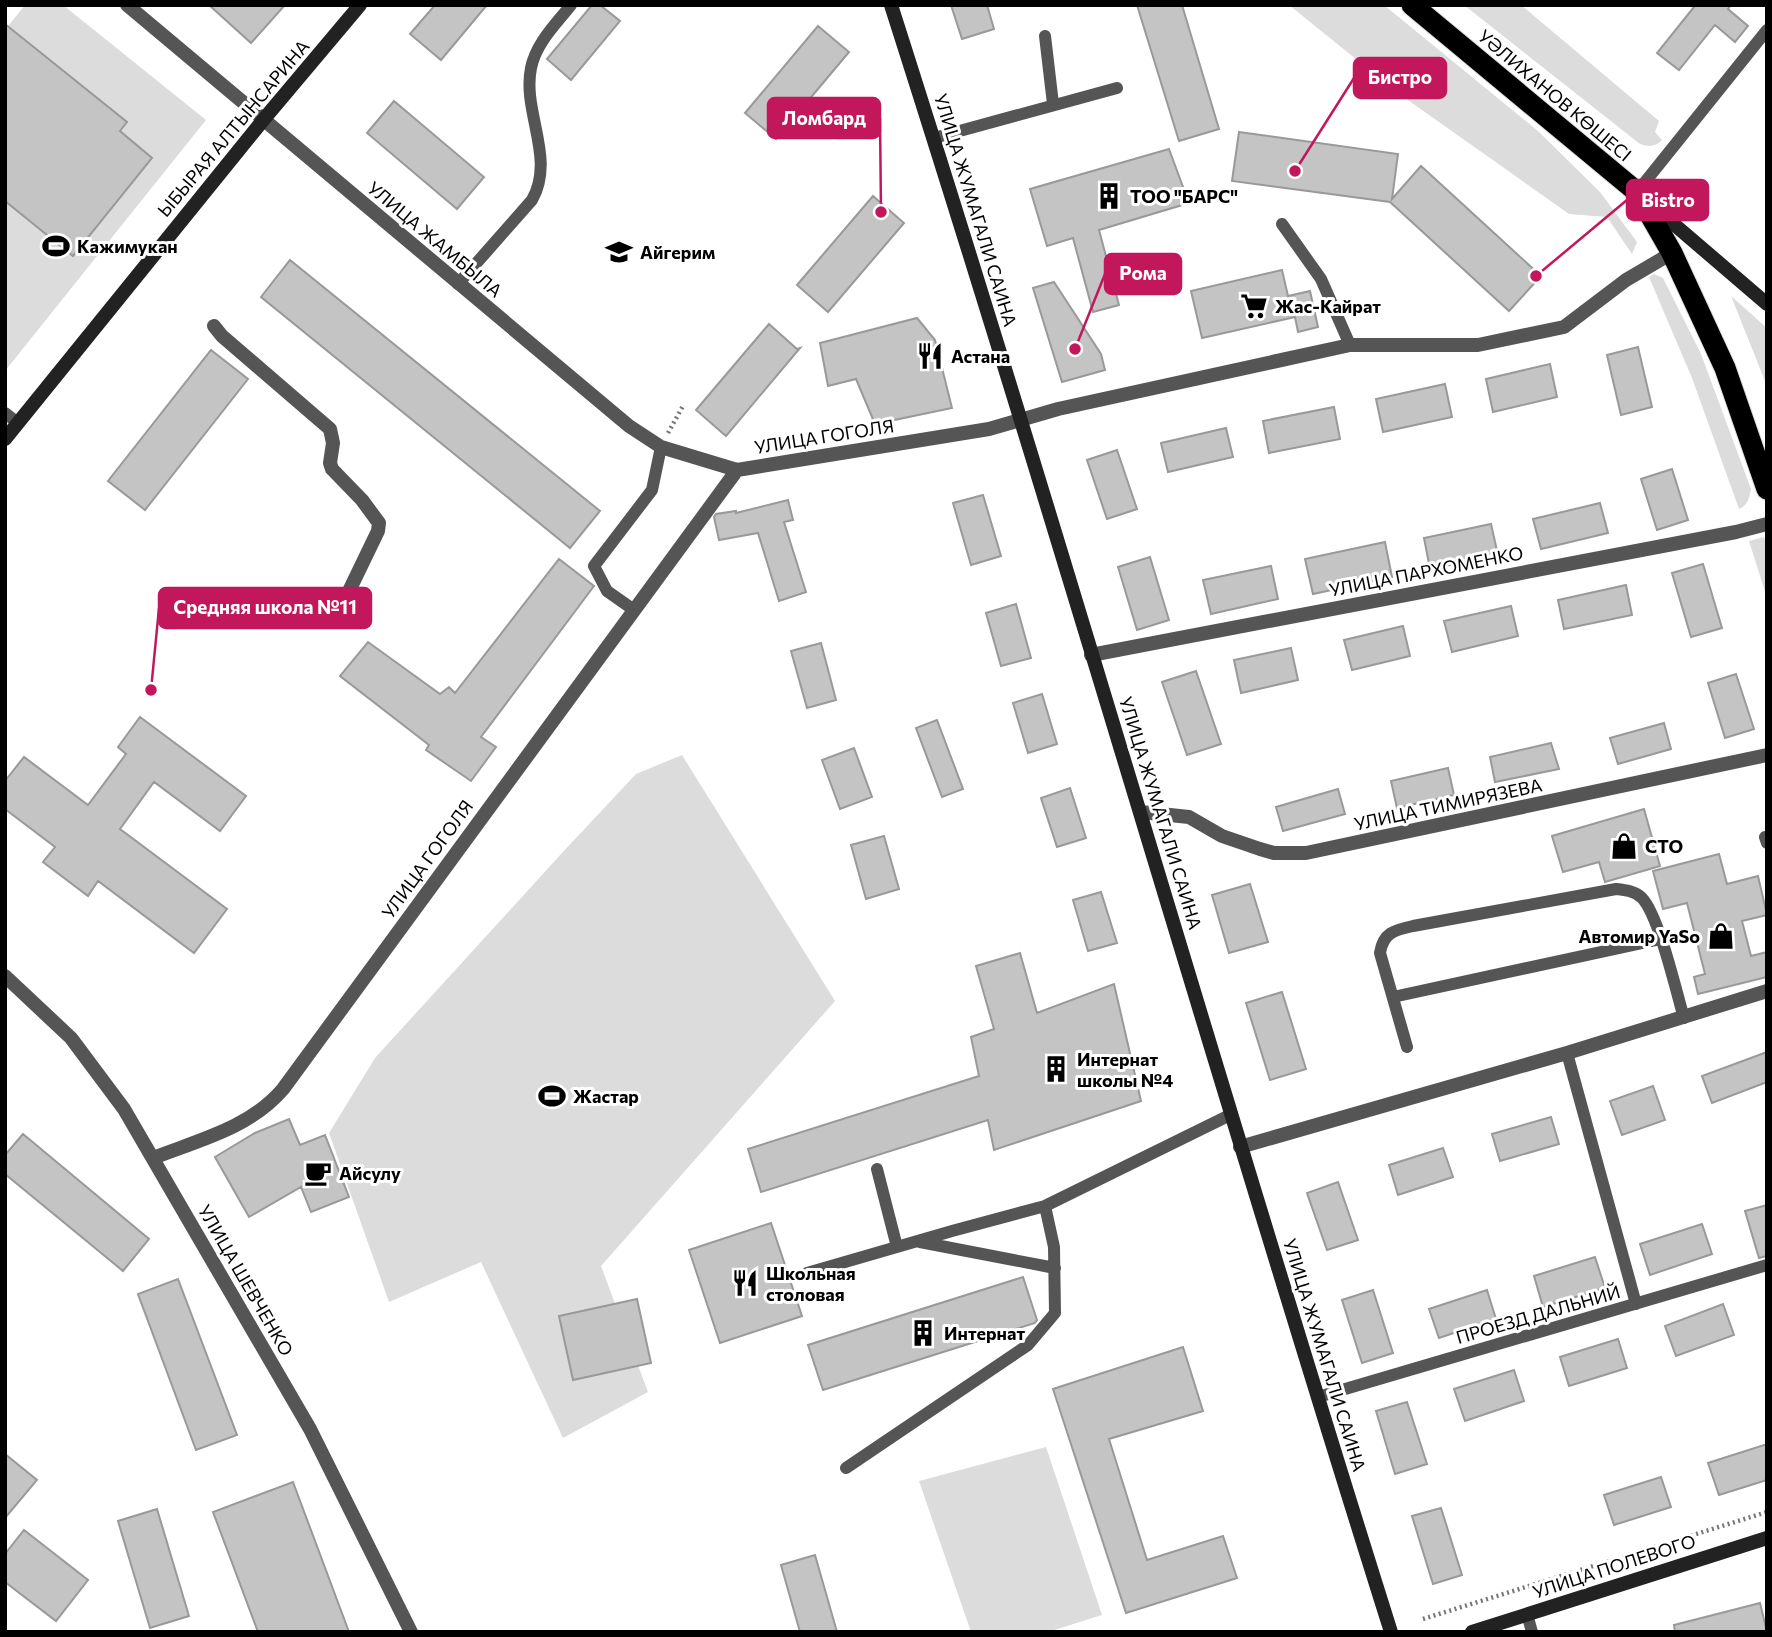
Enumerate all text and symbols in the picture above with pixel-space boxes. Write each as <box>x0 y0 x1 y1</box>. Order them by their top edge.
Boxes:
street label: УӘЛИХАНОВ КӨШЕСІ <box>1474 24 1636 166</box>
street label: ЫБЫРАЯ АЛТЫНСАРИНА <box>153 35 313 221</box>
callout: Бистро <box>1354 58 1446 98</box>
text: Бистро <box>1368 65 1432 88</box>
street label: УЛИЦА ЖУМАГАЛИ САИНА <box>930 91 1022 329</box>
callout: Ломбард <box>768 98 880 138</box>
text: Ломбард <box>782 106 866 129</box>
street label: УЛИЦА ЖАМБЫЛА <box>363 176 507 302</box>
callout: Bistro <box>1627 180 1708 220</box>
building icon: ТОО "БАРС" <box>1094 181 1124 211</box>
place label: ТОО "БАРС" <box>1130 185 1238 207</box>
text: Bistro <box>1641 188 1695 211</box>
sports icon: Кажимукан <box>41 231 71 261</box>
place label: Кажимукан <box>77 235 178 257</box>
school or university icon: Айгерим <box>604 237 634 267</box>
place label: Айгерим <box>640 241 715 263</box>
callout: Рома <box>1105 254 1181 294</box>
text: Рома <box>1119 261 1167 284</box>
supermarket icon: Жас-Кайрат <box>1239 291 1269 321</box>
place label: Жас-Кайрат <box>1275 295 1381 317</box>
restaurant icon: Астана <box>915 341 945 371</box>
place label: Астана <box>951 345 1010 367</box>
street label: УЛИЦА ГОГОЛЯ <box>753 414 895 458</box>
street label: УЛИЦА ПАРХОМЕНКО <box>1327 541 1525 601</box>
callout: Средняя школа №11 <box>159 588 371 628</box>
text: Средняя школа №11 <box>173 595 357 618</box>
street label: УЛИЦА ЖУМАГАЛИ САИНА <box>1115 694 1207 932</box>
street label: УЛИЦА ТИМИРЯЗЕВА <box>1352 773 1544 835</box>
street label: УЛИЦА ГОГОЛЯ <box>377 795 477 923</box>
shop icon: СТО <box>1609 831 1639 861</box>
place label: СТО <box>1645 835 1683 857</box>
shop icon: Автомир YaSo <box>1706 921 1736 951</box>
place label: Автомир YaSo <box>1579 925 1700 947</box>
place label: Интернат школы №4 <box>1077 1048 1173 1091</box>
building icon: Интернат школы №4 <box>1041 1054 1071 1084</box>
sports icon: Жастар <box>537 1081 567 1111</box>
place label: Жастар <box>573 1085 639 1107</box>
cafe icon: Айсулу <box>303 1158 333 1188</box>
place label: Айсулу <box>339 1162 401 1184</box>
street label: УЛИЦА ШЕВЧЕНКО <box>194 1201 298 1359</box>
street label: УЛИЦА ЖУМАГАЛИ САИНА <box>1279 1236 1371 1474</box>
place label: Школьная столовая <box>766 1262 856 1305</box>
restaurant icon: Школьная столовая <box>730 1268 760 1298</box>
street label: ПРОЕЗД ДАЛЬНИЙ <box>1453 1280 1623 1348</box>
building icon: Интернат <box>908 1318 938 1348</box>
place label: Интернат <box>944 1322 1025 1344</box>
street label: УЛИЦА ПОЛЕВОГО <box>1530 1529 1698 1603</box>

